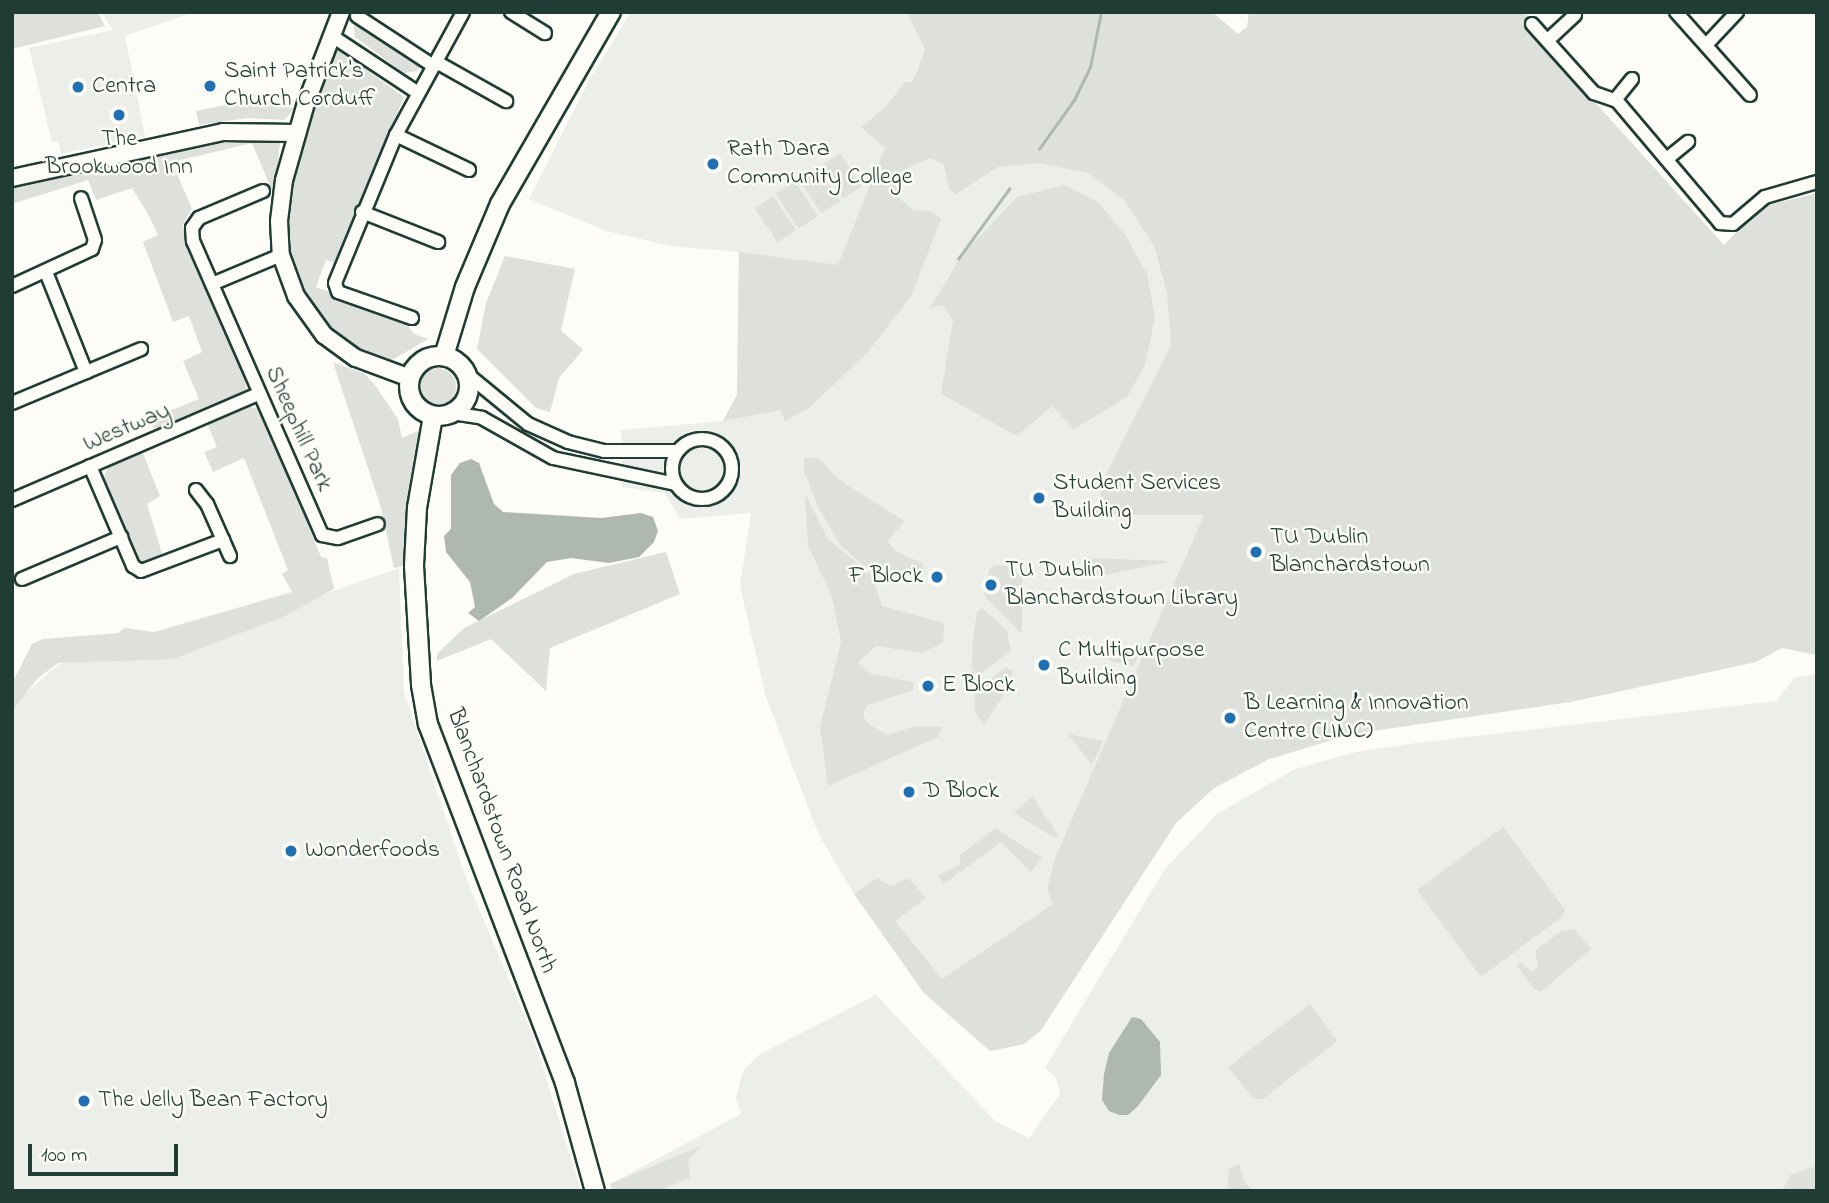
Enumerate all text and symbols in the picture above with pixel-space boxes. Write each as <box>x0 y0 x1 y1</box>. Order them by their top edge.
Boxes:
place label: Saint Patrick's Church Corduff <box>224 58 375 114</box>
place label: Centra <box>92 73 156 101</box>
marker: Saint Patrick's Church Corduff <box>202 78 218 94</box>
marker: Centra <box>70 79 86 95</box>
marker: The Brookwood Inn <box>111 107 127 123</box>
place label: The Brookwood Inn <box>45 126 193 182</box>
place label: Rath Dara Community College <box>727 136 912 192</box>
marker: Rath Dara Community College <box>705 156 721 172</box>
street label: Sheephill Park <box>258 362 338 496</box>
street label: Westway <box>79 397 175 459</box>
place label: Student Services Building <box>1053 470 1221 526</box>
marker: Student Services Building <box>1031 490 1047 506</box>
place label: TU Dublin Blanchardstown <box>1270 524 1430 580</box>
marker: TU Dublin Blanchardstown <box>1248 544 1264 560</box>
place label: TU Dublin Blanchardstown Library <box>1005 557 1238 613</box>
place label: F Block <box>849 563 923 591</box>
marker: F Block <box>929 569 945 585</box>
marker: TU Dublin Blanchardstown Library <box>983 577 999 593</box>
place label: C Multipurpose Building <box>1058 637 1204 693</box>
marker: C Multipurpose Building <box>1036 657 1052 673</box>
place label: E Block <box>942 672 1015 700</box>
marker: E Block <box>920 678 936 694</box>
place label: B Learning & Innovation Centre (LINC) <box>1244 690 1469 746</box>
street label: Blanchardstown Road North <box>440 705 562 977</box>
marker: B Learning & Innovation Centre (LINC) <box>1222 710 1238 726</box>
place label: D Block <box>923 778 999 806</box>
marker: D Block <box>901 784 917 800</box>
place label: Wonderfoods <box>305 837 440 865</box>
marker: Wonderfoods <box>283 843 299 859</box>
place label: The Jelly Bean Factory <box>98 1087 328 1115</box>
marker: The Jelly Bean Factory <box>76 1093 92 1109</box>
scale bar <box>32 1130 182 1174</box>
text: 100 m <box>41 1141 87 1171</box>

